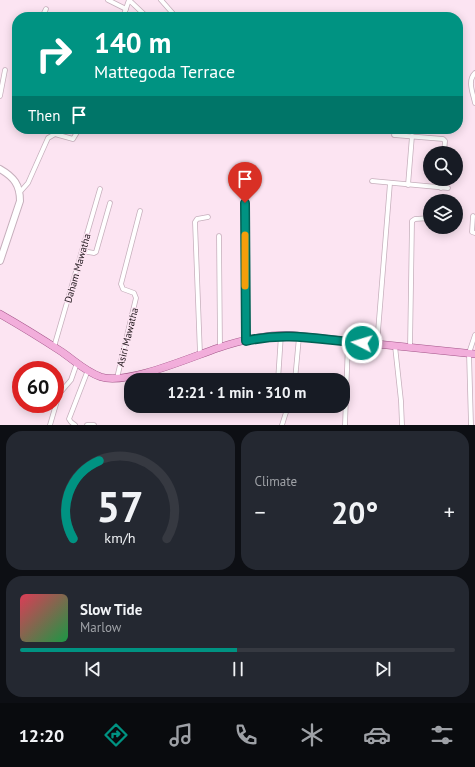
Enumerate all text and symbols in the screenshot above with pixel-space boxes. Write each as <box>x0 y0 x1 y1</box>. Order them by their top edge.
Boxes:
text: 140 m <box>94 24 171 61</box>
icon: right <box>28 28 80 80</box>
text: Mattegoda Terrace <box>94 60 235 83</box>
icon: arrive <box>68 104 90 126</box>
text: Then <box>28 106 60 125</box>
map controls <box>423 146 463 234</box>
button: search <box>423 146 463 186</box>
pin <box>228 162 262 203</box>
icon: arrive <box>234 168 256 190</box>
button: layers <box>423 194 463 234</box>
street label: Daham Mawatha <box>61 232 94 304</box>
street label: Asiri Mawatha <box>114 306 141 368</box>
position arrow <box>341 322 383 364</box>
speed limit sign: 60 <box>12 361 64 413</box>
text: 12:21 · 1 min · 310 m <box>168 383 306 402</box>
text: Climate <box>255 473 297 490</box>
text: 57 <box>97 479 144 532</box>
text: 20° <box>331 493 378 532</box>
text: − <box>255 498 266 526</box>
text: + <box>444 498 455 526</box>
text: km/h <box>105 527 136 546</box>
text: Slow Tide <box>80 600 142 619</box>
text: Marlow <box>80 619 121 636</box>
icon: previous <box>82 658 104 680</box>
icon: pause <box>227 658 249 680</box>
icon: next <box>372 658 394 680</box>
icon: directions <box>102 721 130 749</box>
icon: music <box>167 721 195 749</box>
icon: phone <box>232 721 260 749</box>
icon: climate <box>298 721 326 749</box>
icon: car <box>363 721 391 749</box>
icon: filters <box>428 721 456 749</box>
text: 12:20 <box>19 724 64 747</box>

